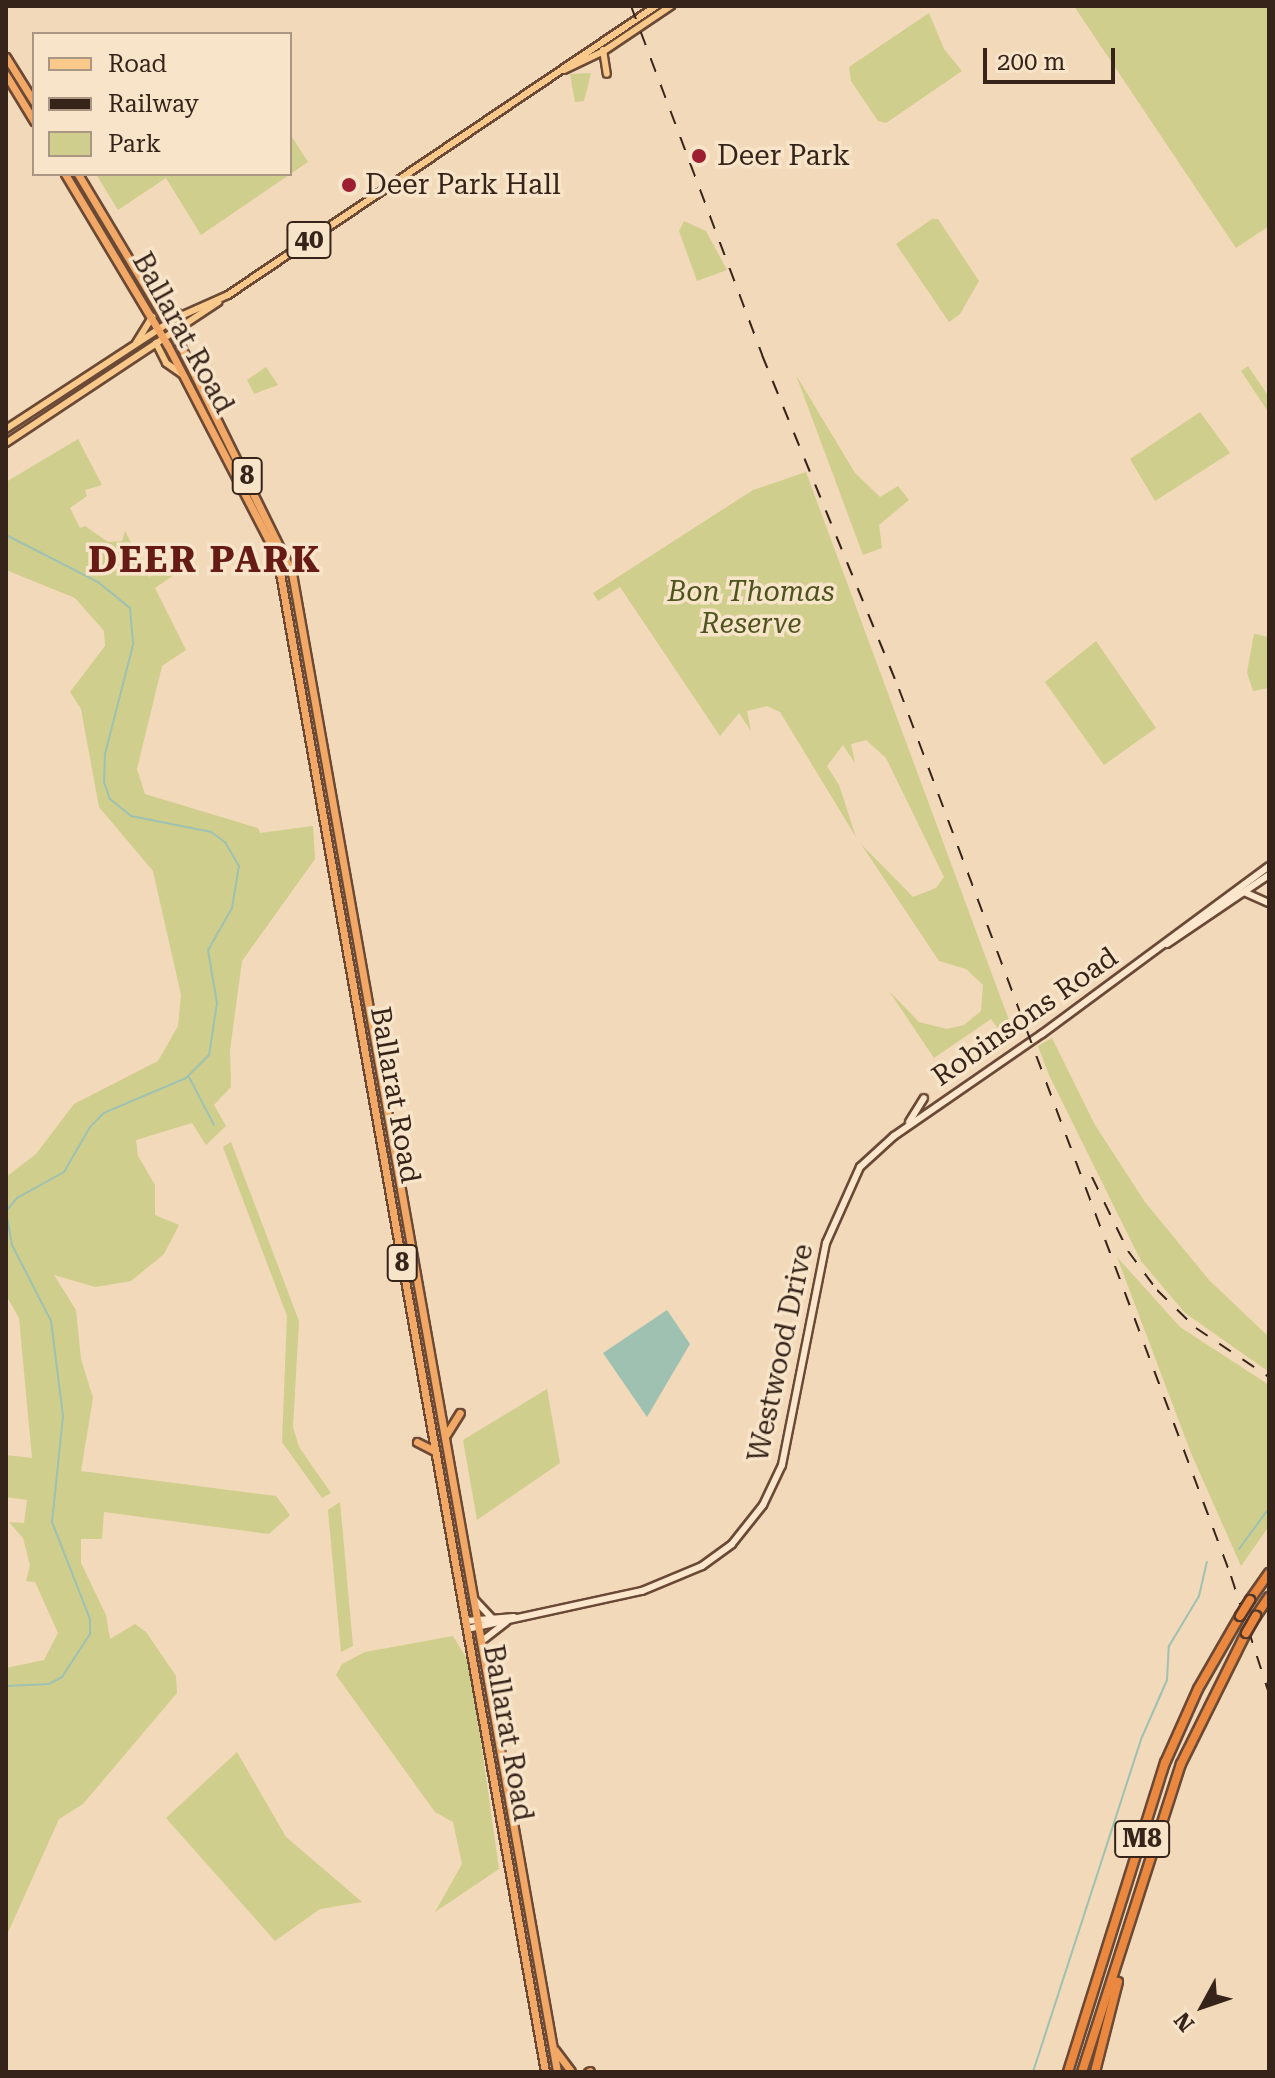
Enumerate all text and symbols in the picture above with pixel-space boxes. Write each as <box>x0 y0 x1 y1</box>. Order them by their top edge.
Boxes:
legend <box>32 32 292 176</box>
scale bar <box>987 32 1119 82</box>
text: 200 m <box>997 48 1065 76</box>
text: Road <box>108 50 167 78</box>
text: Railway <box>108 90 199 118</box>
text: Park <box>108 130 161 158</box>
place label: Deer Park <box>717 139 850 173</box>
marker: Deer Park <box>688 145 710 167</box>
place label: Deer Park Hall <box>365 168 561 202</box>
marker: Deer Park Hall <box>340 176 358 194</box>
road number: 40 <box>285 218 333 262</box>
street label: Ballarat Road <box>125 247 241 419</box>
road number: 8 <box>231 454 263 498</box>
district label: DEER PARK <box>88 539 322 583</box>
park label: Bon Thomas Reserve <box>667 575 835 641</box>
street label: Robinsons Road <box>926 940 1124 1094</box>
street label: Ballarat Road <box>363 1004 427 1186</box>
road number: 8 <box>386 1241 418 1285</box>
street label: Westwood Drive <box>742 1241 820 1465</box>
street label: Ballarat Road <box>476 1642 540 1824</box>
road number: M8 <box>1114 1817 1170 1861</box>
north arrow <box>1163 1966 1243 2046</box>
text: N <box>1169 2007 1199 2036</box>

